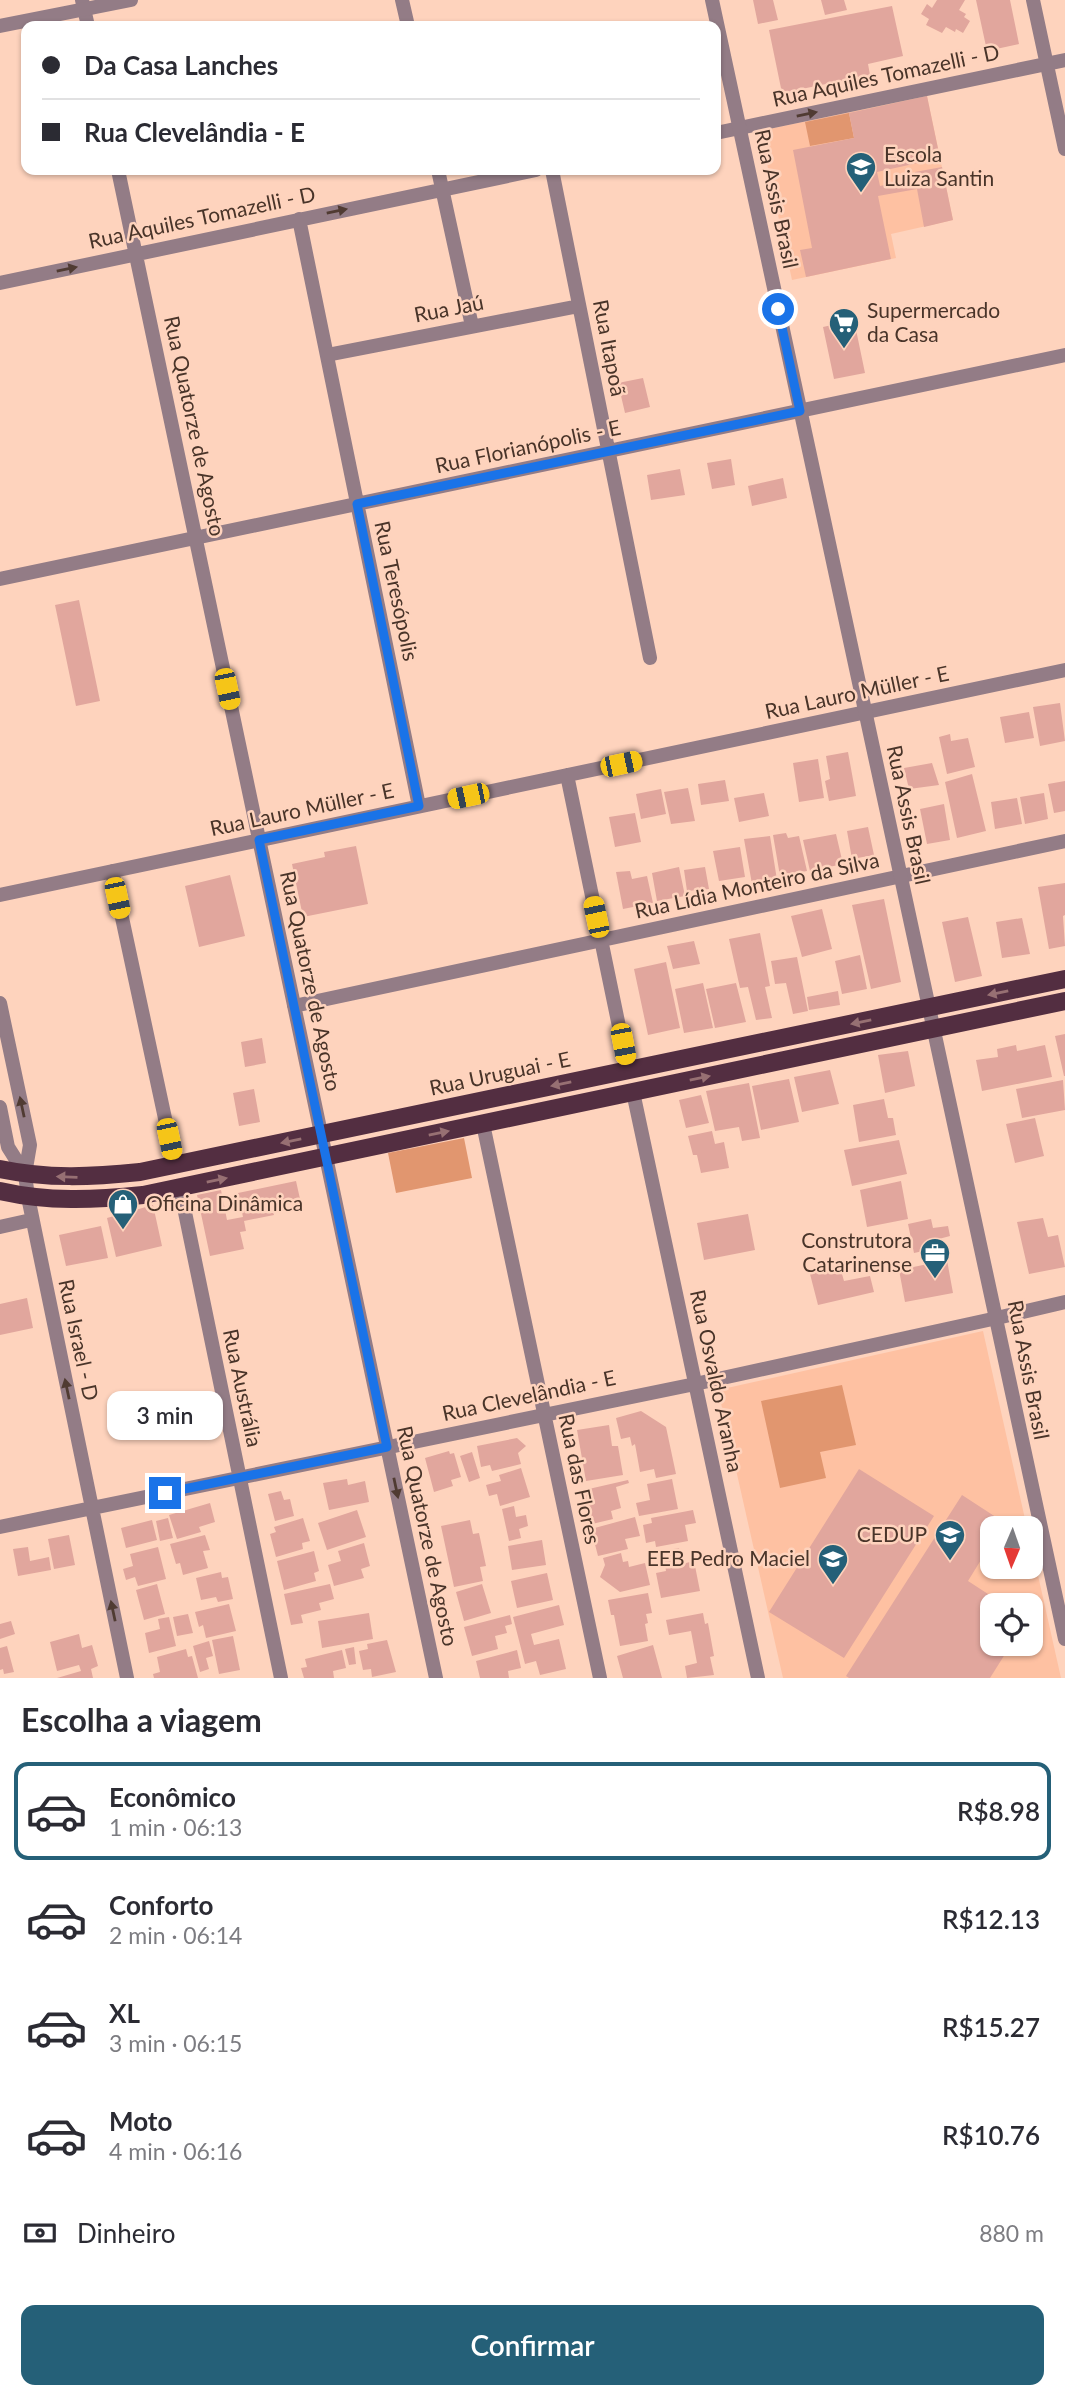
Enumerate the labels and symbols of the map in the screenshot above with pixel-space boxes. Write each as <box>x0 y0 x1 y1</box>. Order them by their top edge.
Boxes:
street label: Rua Aquiles Tomazelli - D <box>770 38 1001 111</box>
one-way arrow <box>796 108 818 119</box>
street label: Rua Assis Brasil <box>750 127 804 271</box>
place label: Escola Luiza Santin <box>884 141 994 190</box>
school or university icon: Escola Luiza Santin <box>844 150 878 194</box>
street label: Rua Aquiles Tomazelli - D <box>86 180 317 253</box>
one-way arrow <box>326 205 348 216</box>
one-way arrow <box>56 263 78 274</box>
street label: Rua Jaú <box>412 289 486 326</box>
route start <box>762 293 794 325</box>
street label: Rua Itapoã <box>589 297 632 398</box>
place label: Supermercado da Casa <box>867 297 1000 346</box>
supermarket icon: Supermercado da Casa <box>827 306 861 350</box>
street label: Rua Quatorze de Agosto <box>160 313 231 538</box>
street label: Rua Florianópolis - E <box>433 414 623 477</box>
street label: Rua Teresópolis <box>370 518 425 663</box>
street label: Rua Lauro Müller - E <box>762 660 951 723</box>
car <box>213 666 242 712</box>
street label: Rua Assis Brasil <box>882 743 936 887</box>
car <box>599 749 644 779</box>
street label: Rua Lauro Müller - E <box>207 777 396 840</box>
car <box>446 781 491 811</box>
street label: Rua Lídia Monteiro da Silva <box>632 846 881 923</box>
street label: Rua Quatorze de Agosto <box>276 868 347 1093</box>
car <box>103 875 132 921</box>
car <box>582 894 611 940</box>
one-way arrow <box>987 988 1009 999</box>
one-way arrow <box>850 1016 872 1027</box>
car <box>609 1021 638 1067</box>
street label: Rua Uruguai - E <box>427 1045 572 1100</box>
one-way arrow <box>689 1073 711 1084</box>
one-way arrow <box>550 1079 572 1090</box>
one-way arrow <box>17 1096 28 1118</box>
car <box>155 1116 184 1162</box>
one-way arrow <box>428 1128 450 1139</box>
one-way arrow <box>280 1136 302 1147</box>
one-way arrow <box>55 1172 77 1183</box>
one-way arrow <box>206 1175 228 1186</box>
shop icon: Oficina Dinâmica <box>106 1187 140 1231</box>
place label: Oficina Dinâmica <box>146 1190 303 1215</box>
place label: Construtora Catarinense <box>801 1227 912 1276</box>
office icon: Construtora Catarinense <box>918 1236 952 1280</box>
street label: Rua Israel - D <box>54 1277 105 1403</box>
street label: Rua Osvaldo Aranha <box>686 1287 749 1474</box>
street label: Rua Assis Brasil <box>1004 1298 1055 1442</box>
street label: Rua Austrália <box>219 1326 268 1449</box>
street label: Rua Clevelândia - E <box>440 1364 618 1425</box>
one-way arrow <box>61 1378 72 1400</box>
callout: 3 min <box>107 1392 223 1440</box>
street label: Rua das Flores <box>554 1411 607 1546</box>
street label: Rua Quatorze de Agosto <box>393 1423 464 1648</box>
route end <box>149 1477 181 1509</box>
one-way arrow <box>390 1477 401 1499</box>
north arrow <box>980 1516 1043 1578</box>
school or university icon: CEDUP <box>933 1518 967 1562</box>
place label: CEDUP <box>857 1521 927 1546</box>
school or university icon: EEB Pedro Maciel <box>816 1542 850 1586</box>
place label: EEB Pedro Maciel <box>647 1545 810 1570</box>
one-way arrow <box>108 1600 119 1622</box>

